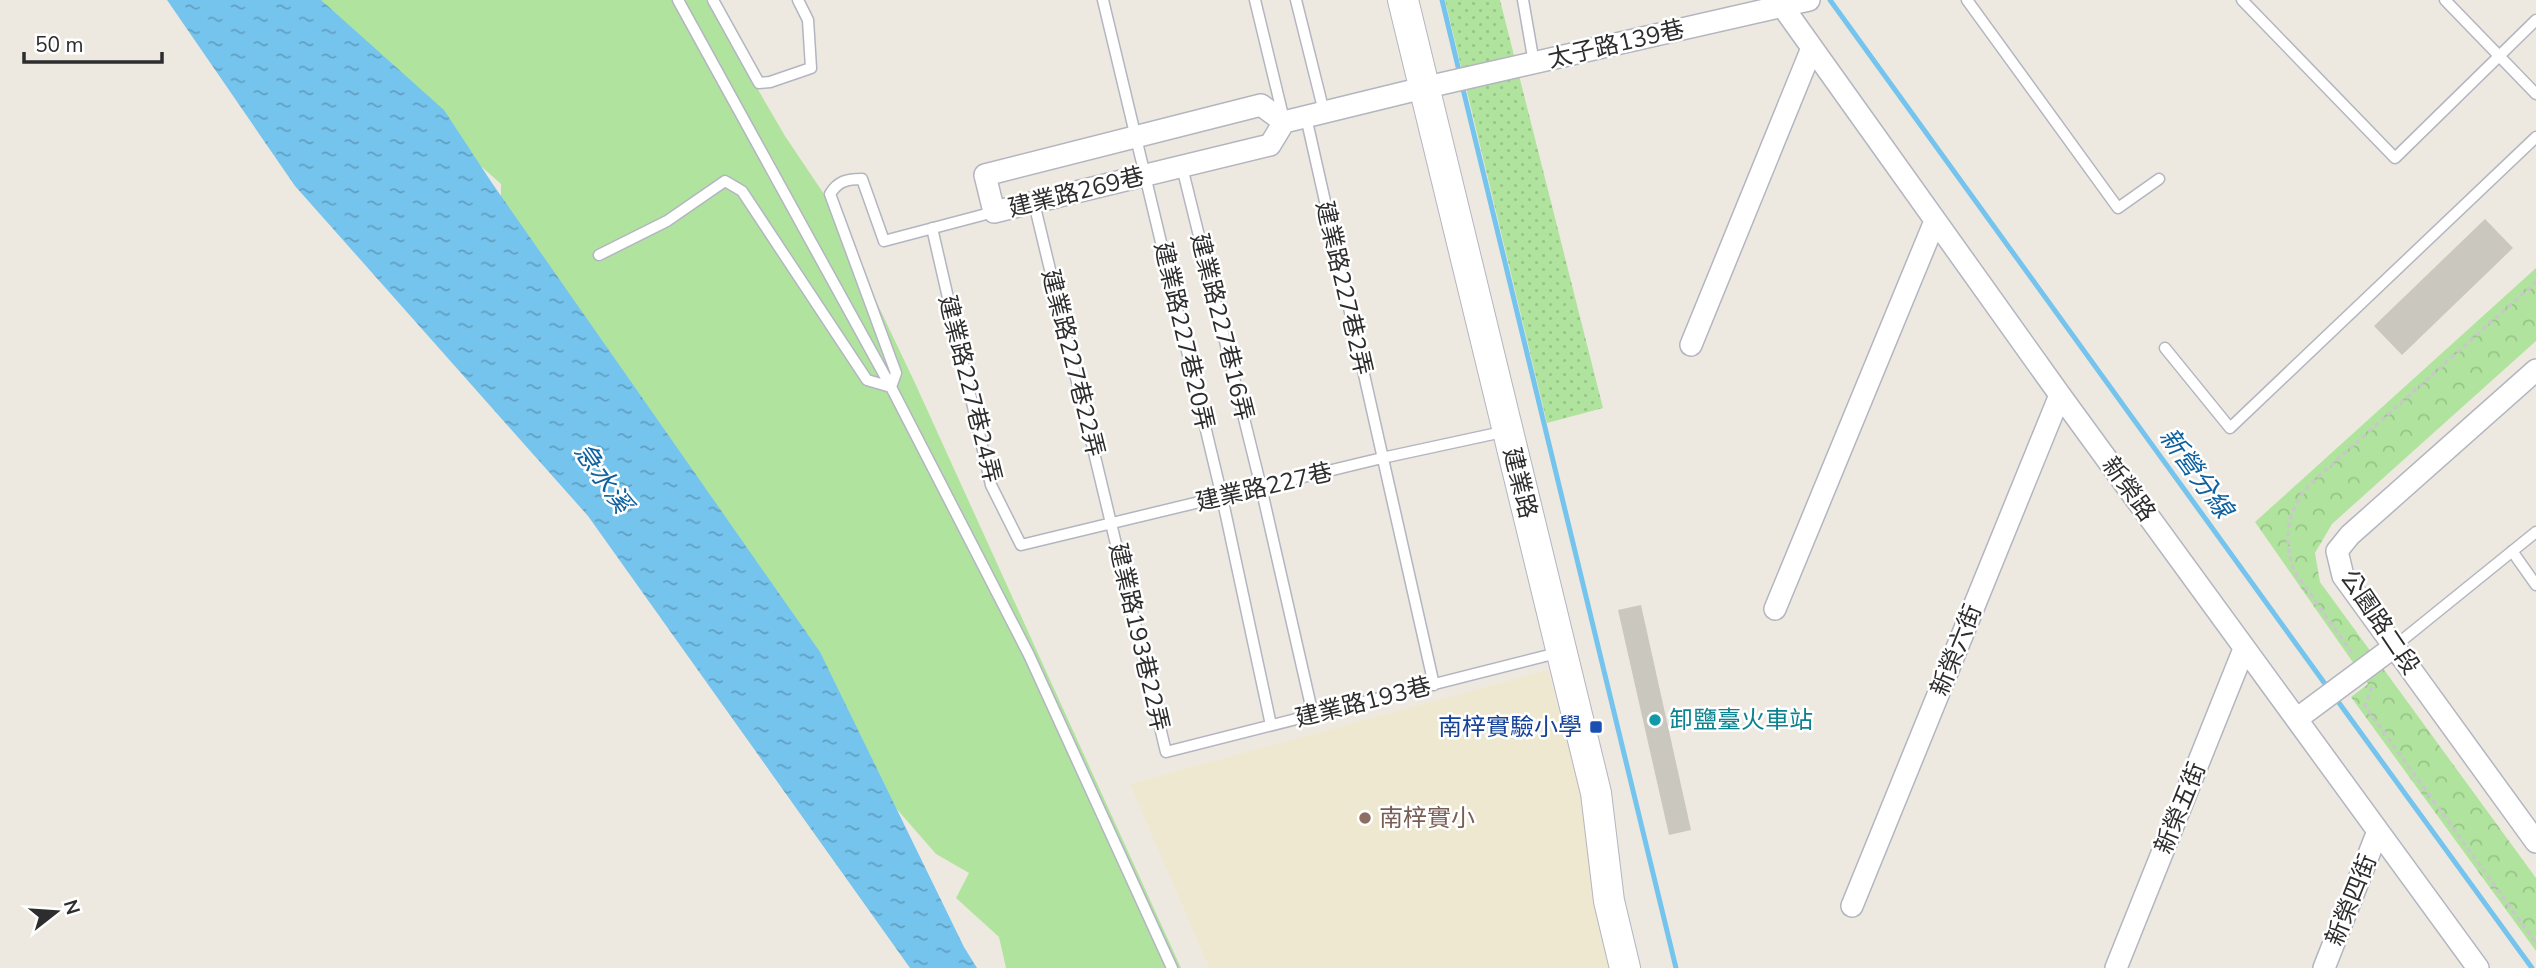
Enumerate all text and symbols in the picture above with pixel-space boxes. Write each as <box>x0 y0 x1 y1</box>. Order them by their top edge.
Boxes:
street label: 太子路139巷 <box>1545 13 1687 75</box>
scale bar <box>24 21 163 65</box>
text: 50 m <box>35 31 84 59</box>
street label: 建業路269巷 <box>1005 160 1147 224</box>
street label: 建業路227巷2弄 <box>1308 198 1380 378</box>
street label: 建業路227巷16弄 <box>1183 230 1261 424</box>
street label: 建業路227巷20弄 <box>1147 239 1221 433</box>
street label: 建業路227巷22弄 <box>1034 266 1112 460</box>
street label: 建業路227巷24弄 <box>931 292 1009 486</box>
water label: 新營分線 <box>2151 421 2242 528</box>
water label: 急水溪 <box>566 436 642 523</box>
street label: 建業路 <box>1496 444 1544 522</box>
street label: 新榮路 <box>2095 450 2163 528</box>
street label: 建業路227巷 <box>1193 456 1335 518</box>
street label: 建業路193巷22弄 <box>1102 540 1176 734</box>
street label: 公園路二段 <box>2333 563 2427 681</box>
street label: 新榮六街 <box>1923 600 1989 700</box>
street label: 建業路193巷 <box>1292 670 1434 734</box>
place label: 卸鹽臺火車站 <box>1669 704 1813 736</box>
place label: 南梓實驗小學 <box>1438 711 1582 743</box>
marker: 卸鹽臺火車站 <box>1647 712 1663 728</box>
marker: 南梓實驗小學 <box>1588 719 1604 735</box>
street label: 新榮五街 <box>2147 758 2213 858</box>
place label: 南梓實小 <box>1379 802 1475 834</box>
marker: 南梓實小 <box>1357 810 1373 826</box>
street label: 新榮四街 <box>2318 850 2384 950</box>
north arrow <box>21 877 91 947</box>
text: N <box>57 897 86 918</box>

